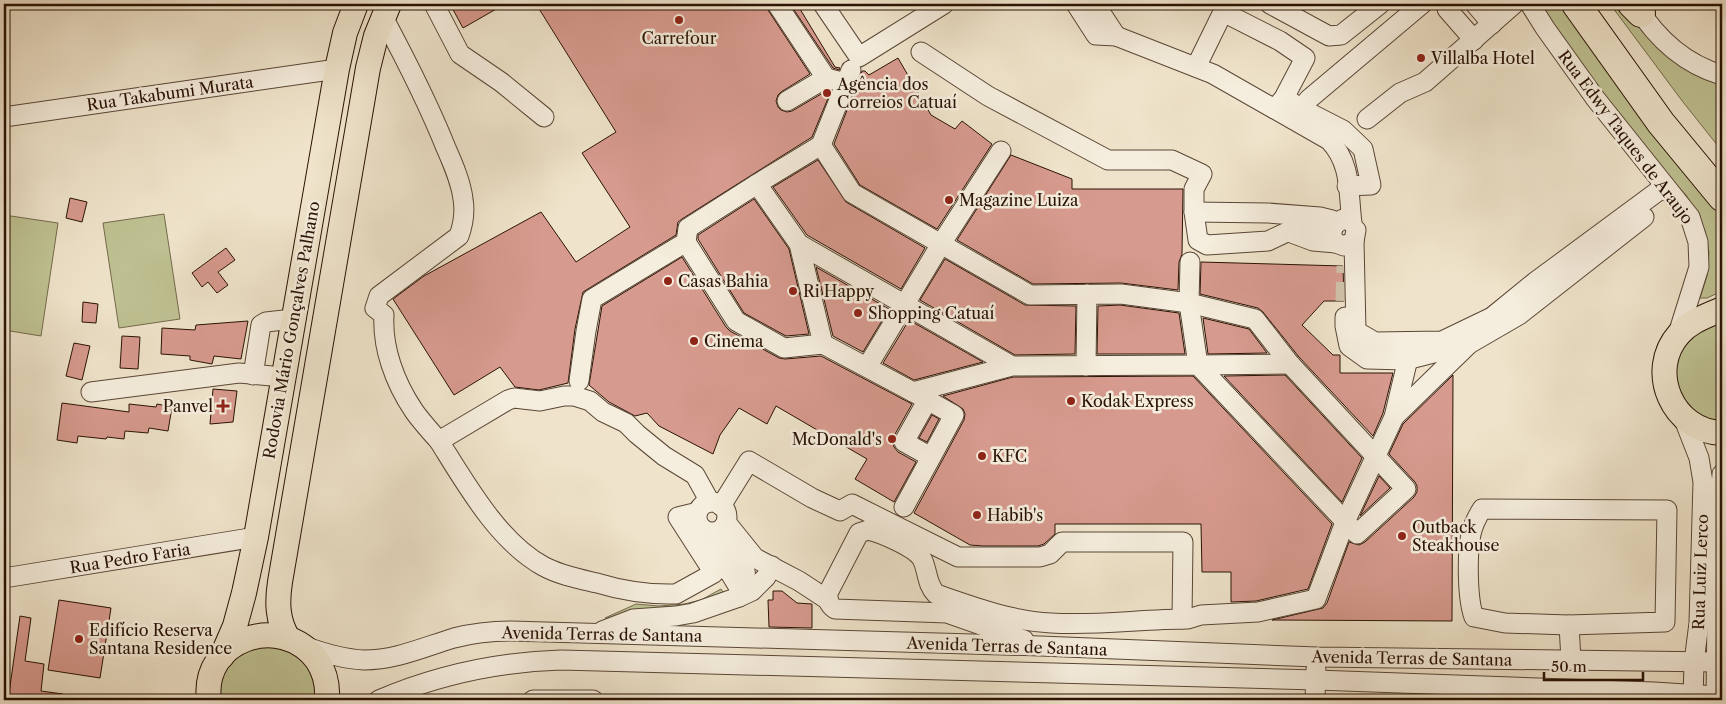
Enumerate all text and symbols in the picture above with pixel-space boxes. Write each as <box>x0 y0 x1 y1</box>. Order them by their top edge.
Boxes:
marker: Carrefour <box>673 14 685 26</box>
place label: Carrefour <box>642 28 717 48</box>
street label: Rua Edwy Taques de Araujo <box>1554 46 1698 228</box>
place label: Villalba Hotel <box>1430 48 1535 68</box>
marker: Villalba Hotel <box>1415 52 1427 64</box>
street label: Rua Takabumi Murata <box>85 71 255 115</box>
place label: Agência dos Correios Catuaí <box>836 74 957 112</box>
marker: Agência dos Correios Catuaí <box>821 87 833 99</box>
place label: Magazine Luiza <box>959 190 1079 210</box>
marker: Magazine Luiza <box>943 194 955 206</box>
street label: Rodovia Mário Gonçalves Palhano <box>258 199 324 460</box>
place label: Casas Bahia <box>678 271 769 291</box>
marker: Casas Bahia <box>662 275 674 287</box>
place label: Ri Happy <box>803 281 875 301</box>
marker: Ri Happy <box>787 285 799 297</box>
place label: Shopping Catuaí <box>868 303 994 323</box>
marker: Shopping Catuaí <box>852 307 864 319</box>
place label: Cinema <box>704 331 764 351</box>
marker: Cinema <box>688 335 700 347</box>
place label: Kodak Express <box>1081 391 1194 411</box>
marker: Kodak Express <box>1065 395 1077 407</box>
place label: Panvel <box>163 396 213 416</box>
marker: Panvel <box>217 400 229 412</box>
place label: McDonald's <box>792 429 882 449</box>
marker: McDonald's <box>886 433 898 445</box>
place label: KFC <box>992 446 1027 466</box>
marker: KFC <box>976 450 988 462</box>
place label: Habib's <box>987 505 1043 525</box>
marker: Habib's <box>971 509 983 521</box>
street label: Rua Luiz Lerco <box>1688 514 1712 630</box>
place label: Outback Steakhouse <box>1412 517 1500 555</box>
marker: Outback Steakhouse <box>1396 530 1408 542</box>
street label: Rua Pedro Faria <box>68 539 192 577</box>
place label: Edifício Reserva Santana Residence <box>89 620 232 658</box>
street label: Avenida Terras de Santana <box>500 622 703 646</box>
street label: Avenida Terras de Santana <box>905 632 1108 660</box>
marker: Edifício Reserva Santana Residence <box>73 633 85 645</box>
street label: Avenida Terras de Santana <box>1310 646 1513 670</box>
scale bar <box>1544 649 1642 681</box>
text: 50 m <box>1551 657 1587 676</box>

